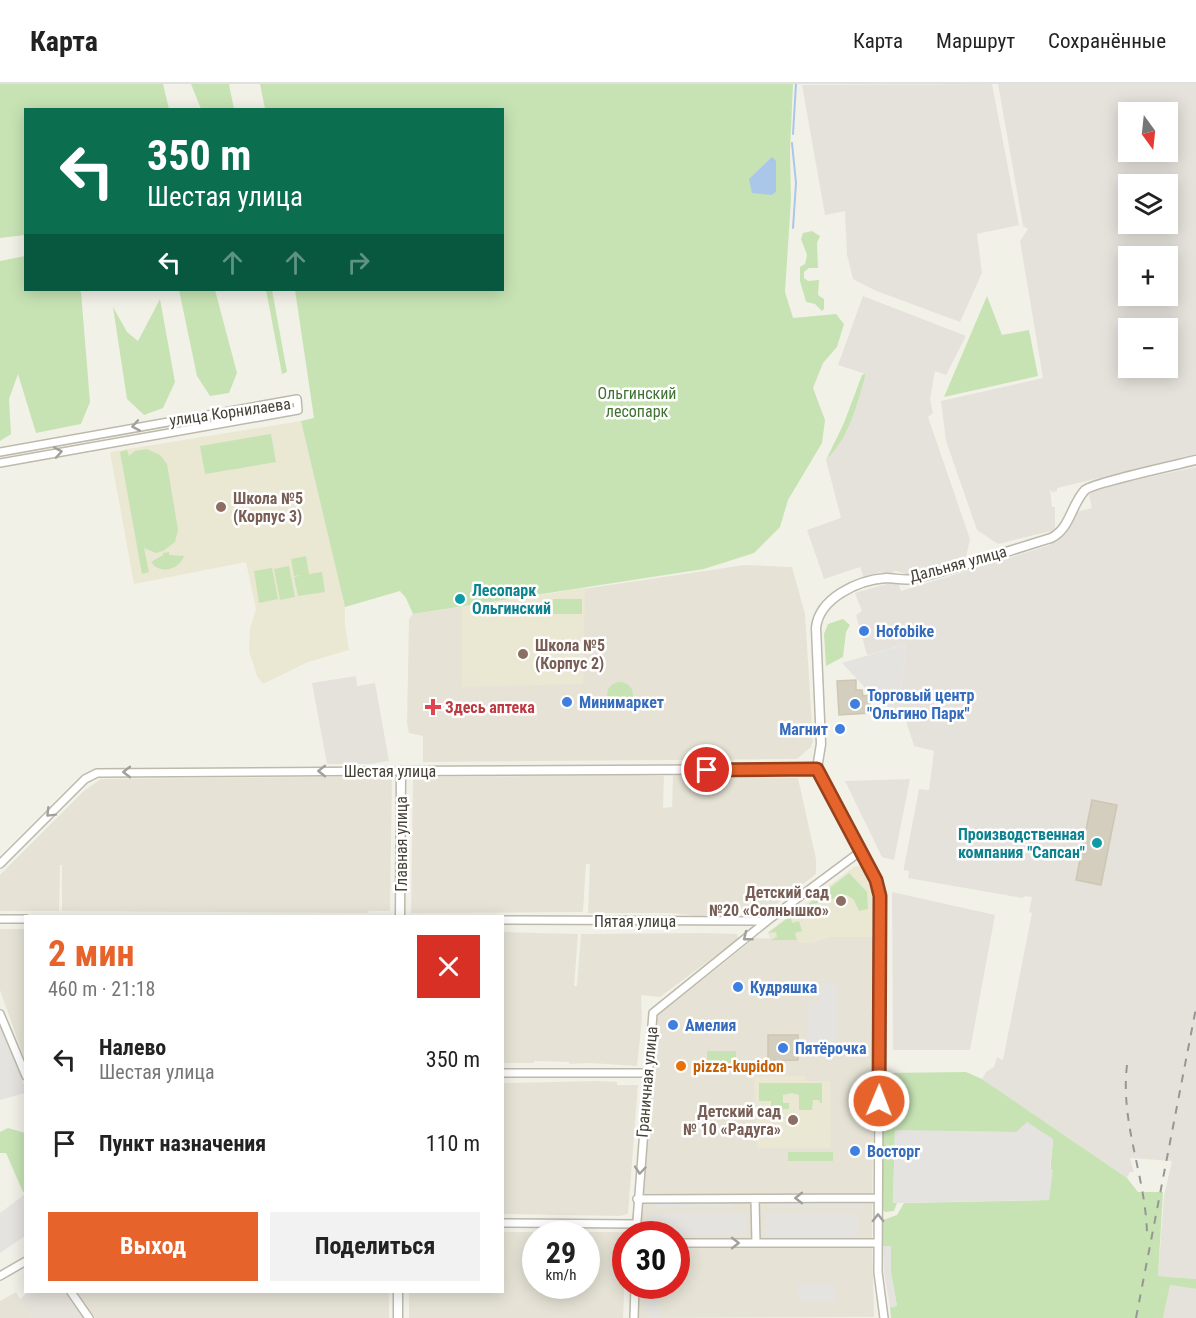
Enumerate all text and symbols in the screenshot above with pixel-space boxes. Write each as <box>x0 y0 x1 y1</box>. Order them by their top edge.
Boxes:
text: Карта <box>30 25 98 58</box>
text: Карта <box>853 29 903 53</box>
text: Маршрут <box>936 29 1015 53</box>
text: Сохранённые <box>1048 29 1166 53</box>
north arrow <box>1118 102 1178 162</box>
map controls <box>1118 102 1178 378</box>
text: 350 m <box>147 131 252 180</box>
icon: left <box>48 132 126 210</box>
button: layers <box>1118 174 1178 234</box>
text: Шестая улица <box>147 181 303 213</box>
icon: left <box>153 246 186 279</box>
icon: ahead <box>216 246 249 279</box>
icon: ahead <box>279 246 312 279</box>
icon: right <box>342 246 375 279</box>
button: + <box>1118 246 1178 306</box>
button: − <box>1118 318 1178 378</box>
park label: Ольгинский лесопарк <box>597 384 677 421</box>
street label: улица Корнилаева <box>168 394 292 430</box>
one-way arrow <box>131 419 141 432</box>
one-way arrow <box>52 446 62 459</box>
place label: Школа №5 (Корпус 3) <box>233 489 303 526</box>
marker: Школа №5 (Корпус 3) <box>214 500 228 514</box>
street label: Дальняя улица <box>907 542 1009 586</box>
place label: Лесопарк Ольгинский <box>472 581 551 618</box>
marker: Лесопарк Ольгинский <box>453 592 467 606</box>
place label: Hofobike <box>876 622 934 641</box>
marker: Hofobike <box>857 624 871 638</box>
place label: Школа №5 (Корпус 2) <box>535 636 605 673</box>
marker: Школа №5 (Корпус 2) <box>516 647 530 661</box>
place label: Торговый центр "Ольгино Парк" <box>867 686 975 723</box>
place label: Минимаркет <box>579 693 664 712</box>
marker: Минимаркет <box>560 695 574 709</box>
marker: Торговый центр "Ольгино Парк" <box>848 697 862 711</box>
place label: Здесь аптека <box>445 698 535 717</box>
marker: Здесь аптека <box>426 700 440 714</box>
place label: Магнит <box>779 720 828 739</box>
marker: Магнит <box>833 722 847 736</box>
pin <box>681 744 732 795</box>
icon: arrive <box>690 753 723 786</box>
street label: Шестая улица <box>344 762 436 781</box>
one-way arrow <box>317 765 326 778</box>
one-way arrow <box>122 766 131 778</box>
street label: Главная улица <box>392 796 411 892</box>
one-way arrow <box>47 806 58 817</box>
place label: Производственная компания "Сапсан" <box>958 825 1085 862</box>
marker: Производственная компания "Сапсан" <box>1090 836 1104 850</box>
place label: Детский сад №20 «Солнышко» <box>709 883 829 920</box>
marker: Детский сад №20 «Солнышко» <box>834 894 848 908</box>
street label: Пятая улица <box>594 912 676 931</box>
one-way arrow <box>743 929 754 940</box>
text: 2 мин <box>48 933 134 975</box>
button: close <box>417 935 480 998</box>
text: 460 m · 21:18 <box>48 977 155 1001</box>
place label: Кудряшка <box>750 978 818 997</box>
marker: Кудряшка <box>731 980 745 994</box>
place label: Амелия <box>685 1016 736 1035</box>
marker: Амелия <box>666 1018 680 1032</box>
street label: Граничная улица <box>633 1026 661 1138</box>
text: Налево <box>99 1035 166 1060</box>
place label: Пятёрочка <box>795 1039 867 1058</box>
marker: Пятёрочка <box>776 1041 790 1055</box>
icon: left <box>48 1043 81 1076</box>
text: 350 m <box>426 1047 480 1072</box>
place label: pizza-kupidon <box>693 1057 784 1076</box>
marker: pizza-kupidon <box>674 1059 688 1073</box>
text: Шестая улица <box>99 1060 214 1084</box>
position arrow <box>847 1069 911 1133</box>
place label: Детский сад № 10 «Радуга» <box>683 1102 781 1139</box>
marker: Детский сад № 10 «Радуга» <box>786 1113 800 1127</box>
icon: arrive <box>48 1127 81 1160</box>
text: Пункт назначения <box>99 1131 266 1156</box>
text: 110 m <box>426 1131 480 1156</box>
place label: Восторг <box>867 1142 920 1161</box>
marker: Восторг <box>848 1144 862 1158</box>
one-way arrow <box>634 1166 647 1175</box>
one-way arrow <box>794 1192 803 1204</box>
button: Выход <box>48 1212 258 1281</box>
button: Поделиться <box>270 1212 480 1281</box>
one-way arrow <box>872 1213 884 1222</box>
speed limit sign: 30 <box>612 1221 690 1299</box>
text: 29 <box>546 1235 576 1270</box>
one-way arrow <box>730 1237 739 1249</box>
text: km/h <box>546 1266 576 1284</box>

